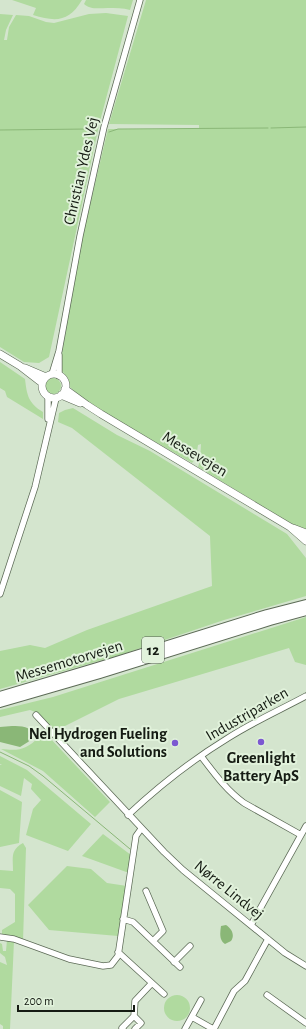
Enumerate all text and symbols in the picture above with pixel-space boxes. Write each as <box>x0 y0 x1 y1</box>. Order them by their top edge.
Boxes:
street label: Christian Ydes Vej <box>61 116 102 227</box>
street label: Messevejen <box>159 428 230 480</box>
street label: Messemotorvejen <box>13 637 125 686</box>
road number: 12 <box>142 637 164 663</box>
street label: Industriparken <box>203 684 291 744</box>
place label: Nel Hydrogen Fueling and Solutions <box>29 726 168 760</box>
marker: Greenlight Battery ApS <box>256 737 266 747</box>
marker: Nel Hydrogen Fueling and Solutions <box>170 738 180 748</box>
place label: Greenlight Battery ApS <box>223 750 299 785</box>
street label: Nørre Lindvej <box>191 857 267 923</box>
scale bar <box>18 987 134 1013</box>
text: 200 m <box>24 995 54 1007</box>

